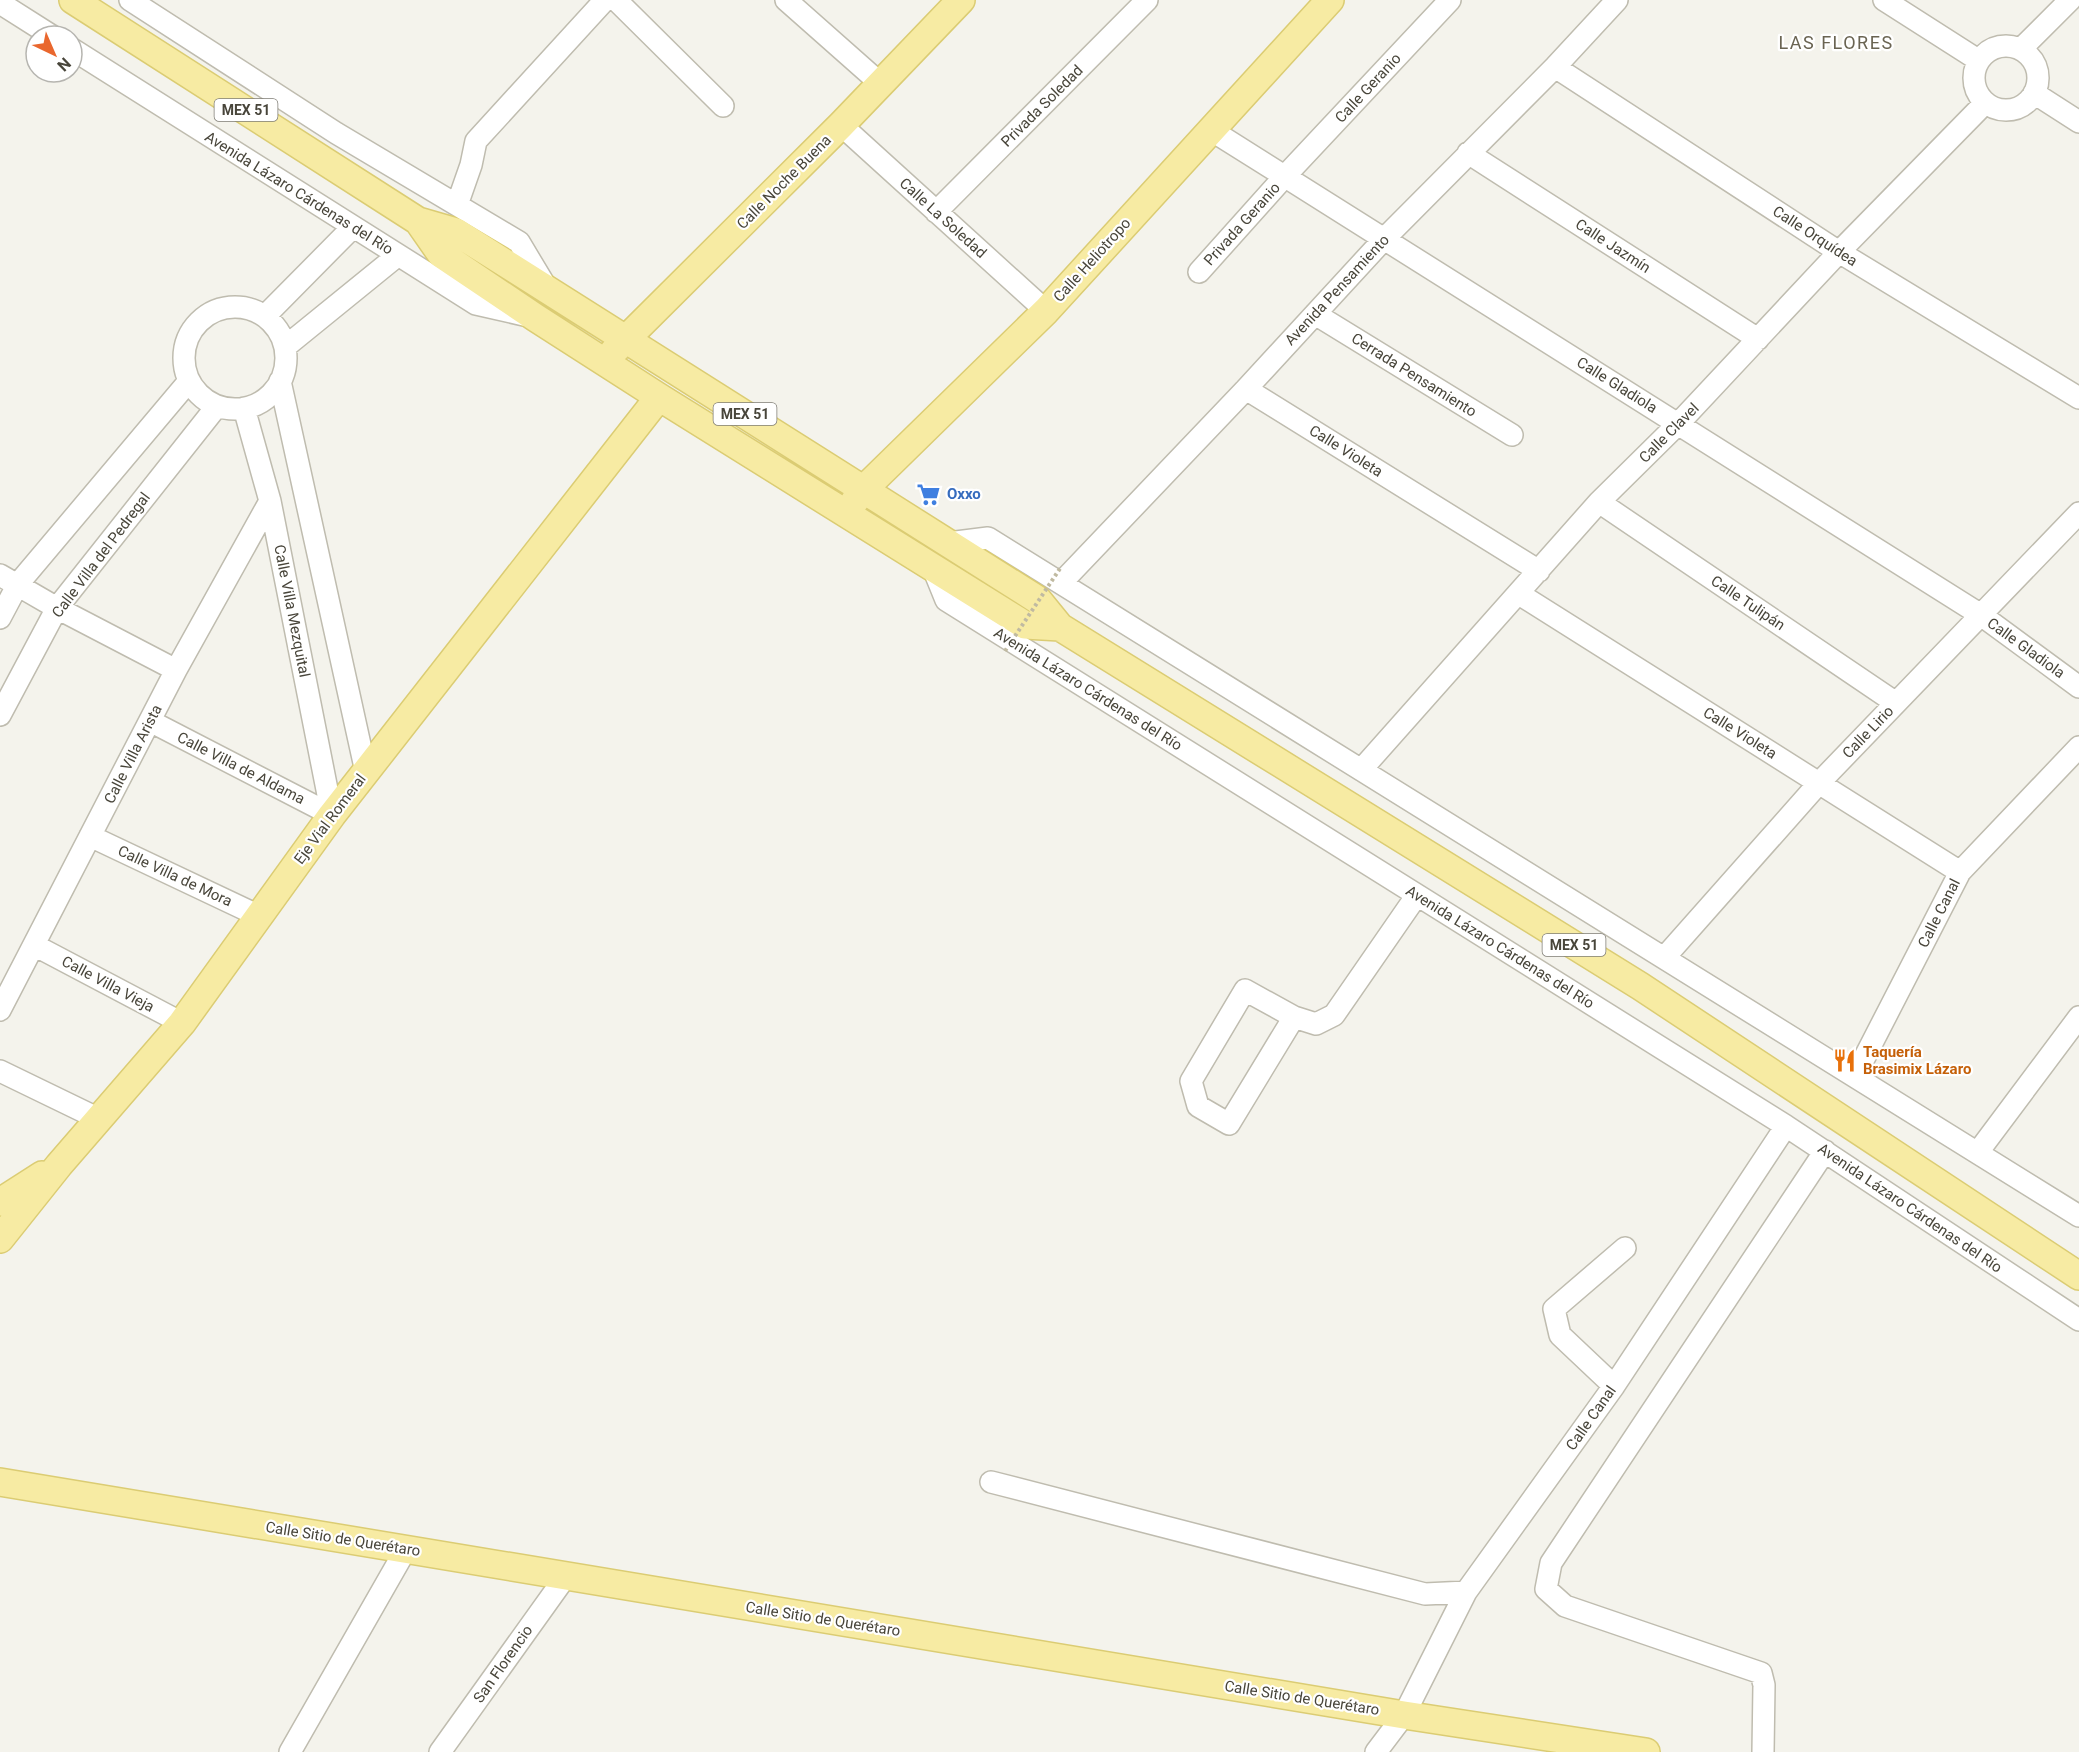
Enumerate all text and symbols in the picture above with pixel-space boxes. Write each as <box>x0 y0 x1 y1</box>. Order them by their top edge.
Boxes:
north arrow <box>24 24 84 84</box>
district label: LAS FLORES <box>1778 32 1894 53</box>
street label: Calle Geranio <box>1331 49 1405 127</box>
text: N <box>53 54 75 75</box>
street label: Privada Soledad <box>997 61 1087 151</box>
road number: MEX 51 <box>214 99 278 121</box>
street label: Avenida Lázaro Cárdenas del Río <box>202 128 396 258</box>
street label: Calle Noche Buena <box>733 131 835 233</box>
street label: Calle La Soledad <box>896 174 990 262</box>
street label: Privada Geranio <box>1200 179 1284 269</box>
street label: Calle Orquídea <box>1769 202 1861 270</box>
street label: Calle Heliotropo <box>1050 214 1134 306</box>
street label: Calle Jazmín <box>1572 215 1654 277</box>
street label: Avenida Pensamiento <box>1281 231 1393 349</box>
street label: Cerrada Pensamiento <box>1348 329 1480 421</box>
street label: Calle Gladiola <box>1573 353 1661 417</box>
street label: Calle Clavel <box>1635 399 1703 467</box>
road number: MEX 51 <box>714 403 777 425</box>
street label: Calle Violeta <box>1306 421 1386 481</box>
supermarket icon: Oxxo <box>916 481 942 507</box>
place label: Oxxo <box>947 485 981 503</box>
street label: Calle Villa del Pedregal <box>48 489 154 621</box>
street label: Calle Villa Mezquital <box>270 543 314 679</box>
street label: Calle Tulipán <box>1708 572 1788 634</box>
street label: Calle Gladiola <box>1984 614 2068 682</box>
street label: Avenida Lázaro Cárdenas del Río <box>991 624 1185 754</box>
street label: Calle Villa Arista <box>100 702 166 806</box>
street label: Calle Lirio <box>1839 702 1897 762</box>
street label: Calle Violeta <box>1700 703 1780 763</box>
street label: Calle Villa de Aldama <box>174 728 308 808</box>
street label: Eje Vial Romeral <box>290 770 370 868</box>
street label: Calle Villa de Mora <box>115 842 235 910</box>
street label: Calle Canal <box>1914 876 1964 950</box>
street label: Avenida Lázaro Cárdenas del Río <box>1403 882 1597 1012</box>
road number: MEX 51 <box>1542 934 1606 956</box>
street label: Calle Villa Vieja <box>59 952 157 1016</box>
place label: Taquería Brasimix Lázaro <box>1863 1043 1971 1078</box>
restaurant icon: Taquería Brasimix Lázaro <box>1832 1048 1858 1074</box>
street label: Avenida Lázaro Cárdenas del Río <box>1814 1139 2006 1277</box>
street label: Calle Canal <box>1562 1382 1620 1454</box>
street label: Calle Sitio de Querétaro <box>264 1518 422 1560</box>
street label: Calle Sitio de Querétaro <box>744 1598 902 1640</box>
street label: San Florencio <box>470 1622 536 1706</box>
street label: Calle Sitio de Querétaro <box>1223 1677 1381 1719</box>

